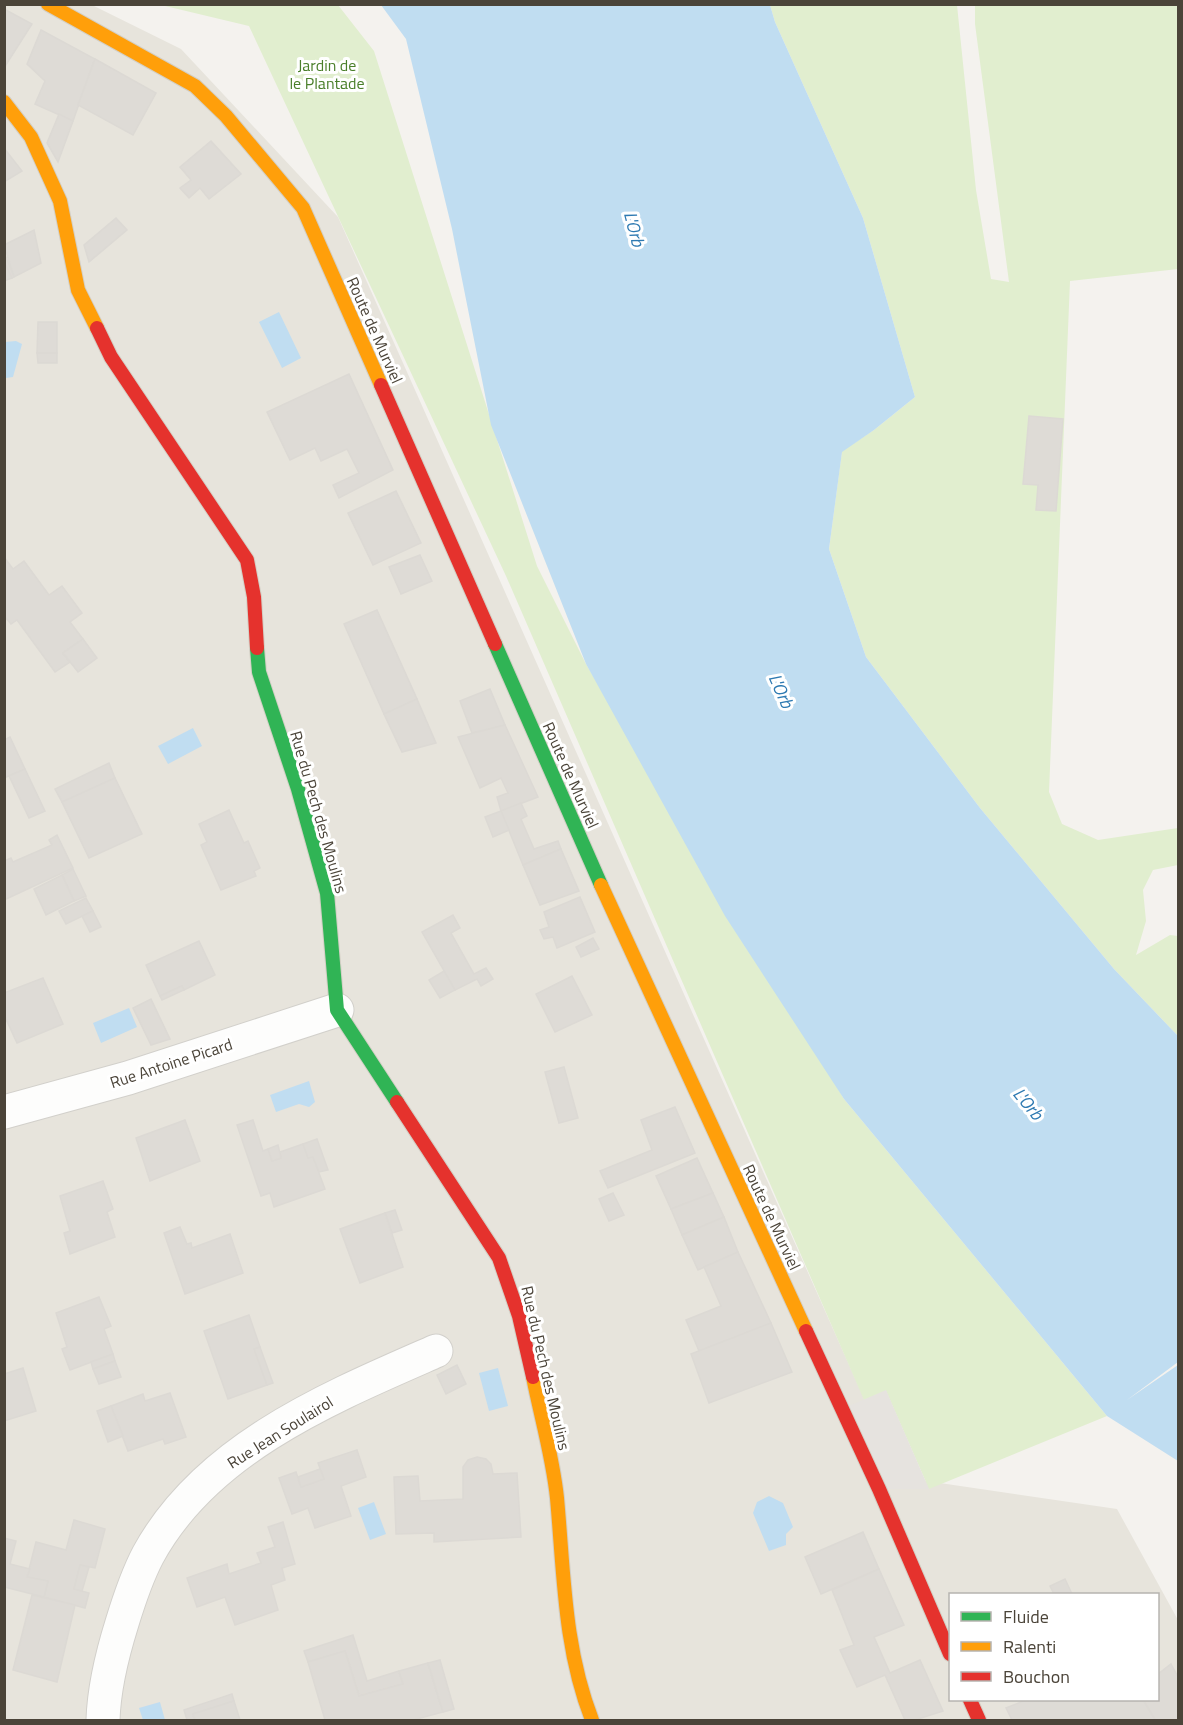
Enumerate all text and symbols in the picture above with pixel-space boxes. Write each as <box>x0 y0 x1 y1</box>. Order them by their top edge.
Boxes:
park label: Jardin de le Plantade <box>289 53 365 95</box>
water label: L'Orb <box>617 208 652 250</box>
street label: Route de Murviel <box>341 273 409 387</box>
water label: L'Orb <box>762 669 801 713</box>
street label: Route de Murviel <box>537 718 605 832</box>
street label: Rue du Pech des Moulins <box>284 728 354 896</box>
street label: Rue Antoine Picard <box>107 1032 235 1094</box>
water label: L'Orb <box>1007 1082 1051 1127</box>
street label: Route de Murviel <box>737 1160 807 1274</box>
street label: Rue du Pech des Moulins <box>515 1283 577 1453</box>
street label: Rue Jean Soulairol <box>222 1390 338 1474</box>
legend <box>949 1593 1159 1701</box>
text: Fluide <box>1003 1603 1049 1630</box>
text: Ralenti <box>1003 1633 1056 1660</box>
text: Bouchon <box>1003 1663 1070 1690</box>

